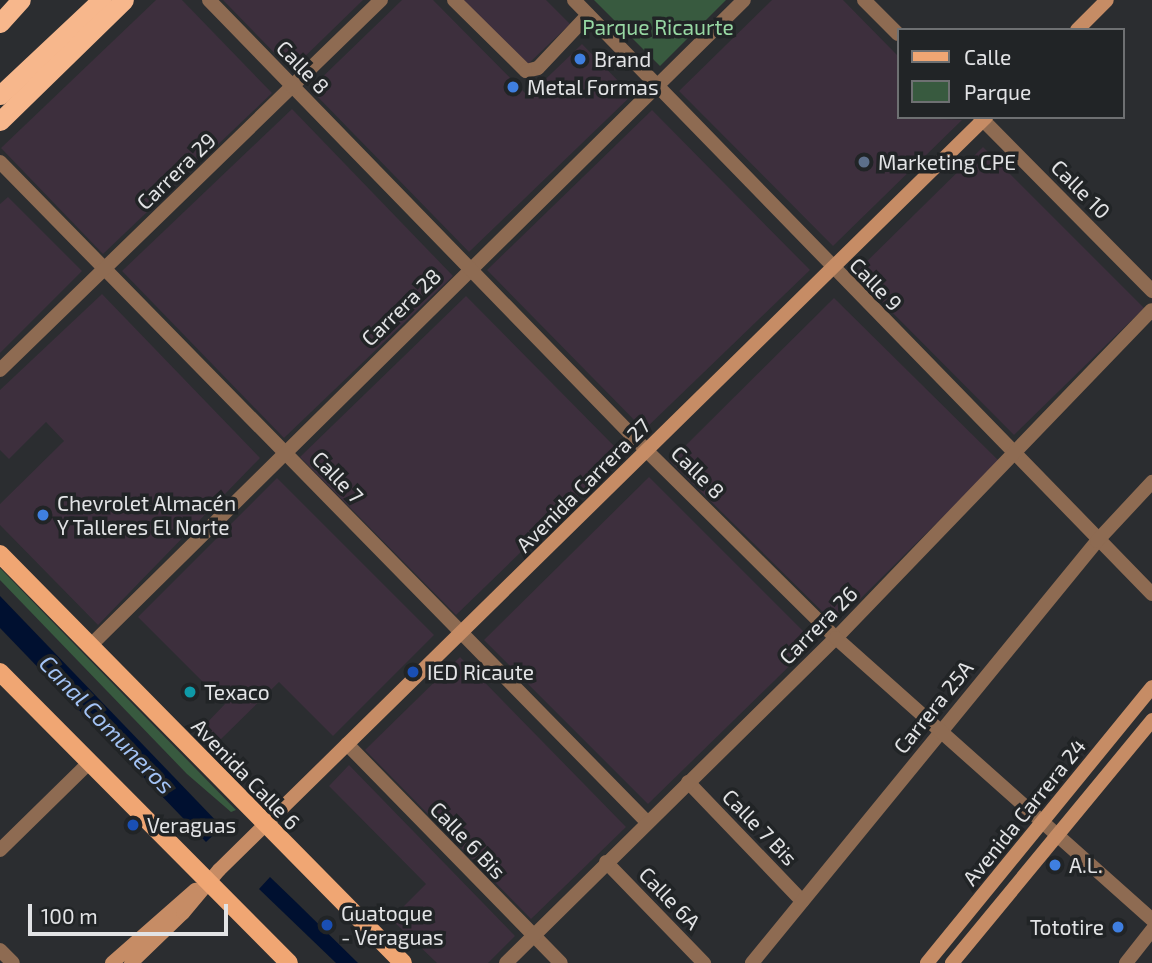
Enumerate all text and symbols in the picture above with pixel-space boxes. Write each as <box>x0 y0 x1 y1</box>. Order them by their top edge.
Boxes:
park label: Parque Ricaurte <box>582 14 734 40</box>
legend <box>897 28 1124 119</box>
street label: Calle 8 <box>271 35 335 99</box>
text: Calle <box>964 44 1011 69</box>
place label: Brand <box>594 46 651 72</box>
marker: Brand <box>572 51 588 67</box>
place label: Metal Formas <box>527 74 659 100</box>
marker: Metal Formas <box>505 79 521 95</box>
text: Parque <box>964 79 1031 104</box>
street label: Carrera 29 <box>131 127 221 215</box>
place label: Marketing CPE <box>878 149 1016 175</box>
marker: Marketing CPE <box>856 154 872 170</box>
street label: Calle 10 <box>1046 154 1116 224</box>
street label: Calle 9 <box>845 252 907 316</box>
street label: Carrera 28 <box>356 263 446 351</box>
street label: Avenida Carrera 27 <box>511 413 655 557</box>
street label: Calle 8 <box>666 440 730 504</box>
street label: Calle 7 <box>307 446 369 508</box>
place label: Chevrolet Almacén Y Talleres El Norte <box>57 490 237 540</box>
marker: Chevrolet Almacén Y Talleres El Norte <box>35 507 51 523</box>
street label: Carrera 26 <box>774 581 862 669</box>
water label: Canal Comuneros <box>34 649 180 799</box>
street label: Carrera 25A <box>888 656 978 758</box>
place label: IED Ricaute <box>427 659 534 685</box>
marker: IED Ricaute <box>405 664 421 680</box>
place label: Texaco <box>204 679 270 705</box>
marker: Texaco <box>182 684 198 700</box>
street label: Avenida Calle 6 <box>187 713 305 835</box>
street label: Avenida Carrera 24 <box>957 734 1091 890</box>
street label: Calle 7 Bis <box>718 784 802 870</box>
street label: Calle 6 Bis <box>425 796 511 884</box>
place label: Veraguas <box>147 812 236 838</box>
marker: Veraguas <box>125 817 141 833</box>
place label: A.L. <box>1069 852 1102 878</box>
marker: A.L. <box>1047 857 1063 873</box>
street label: Calle 6A <box>634 862 706 934</box>
scale bar <box>32 890 231 934</box>
place label: Guatoque - Veraguas <box>341 900 444 950</box>
text: 100 m <box>41 903 98 928</box>
place label: Tototire <box>1030 914 1104 940</box>
marker: Guatoque - Veraguas <box>319 917 335 933</box>
marker: Tototire <box>1110 919 1126 935</box>

